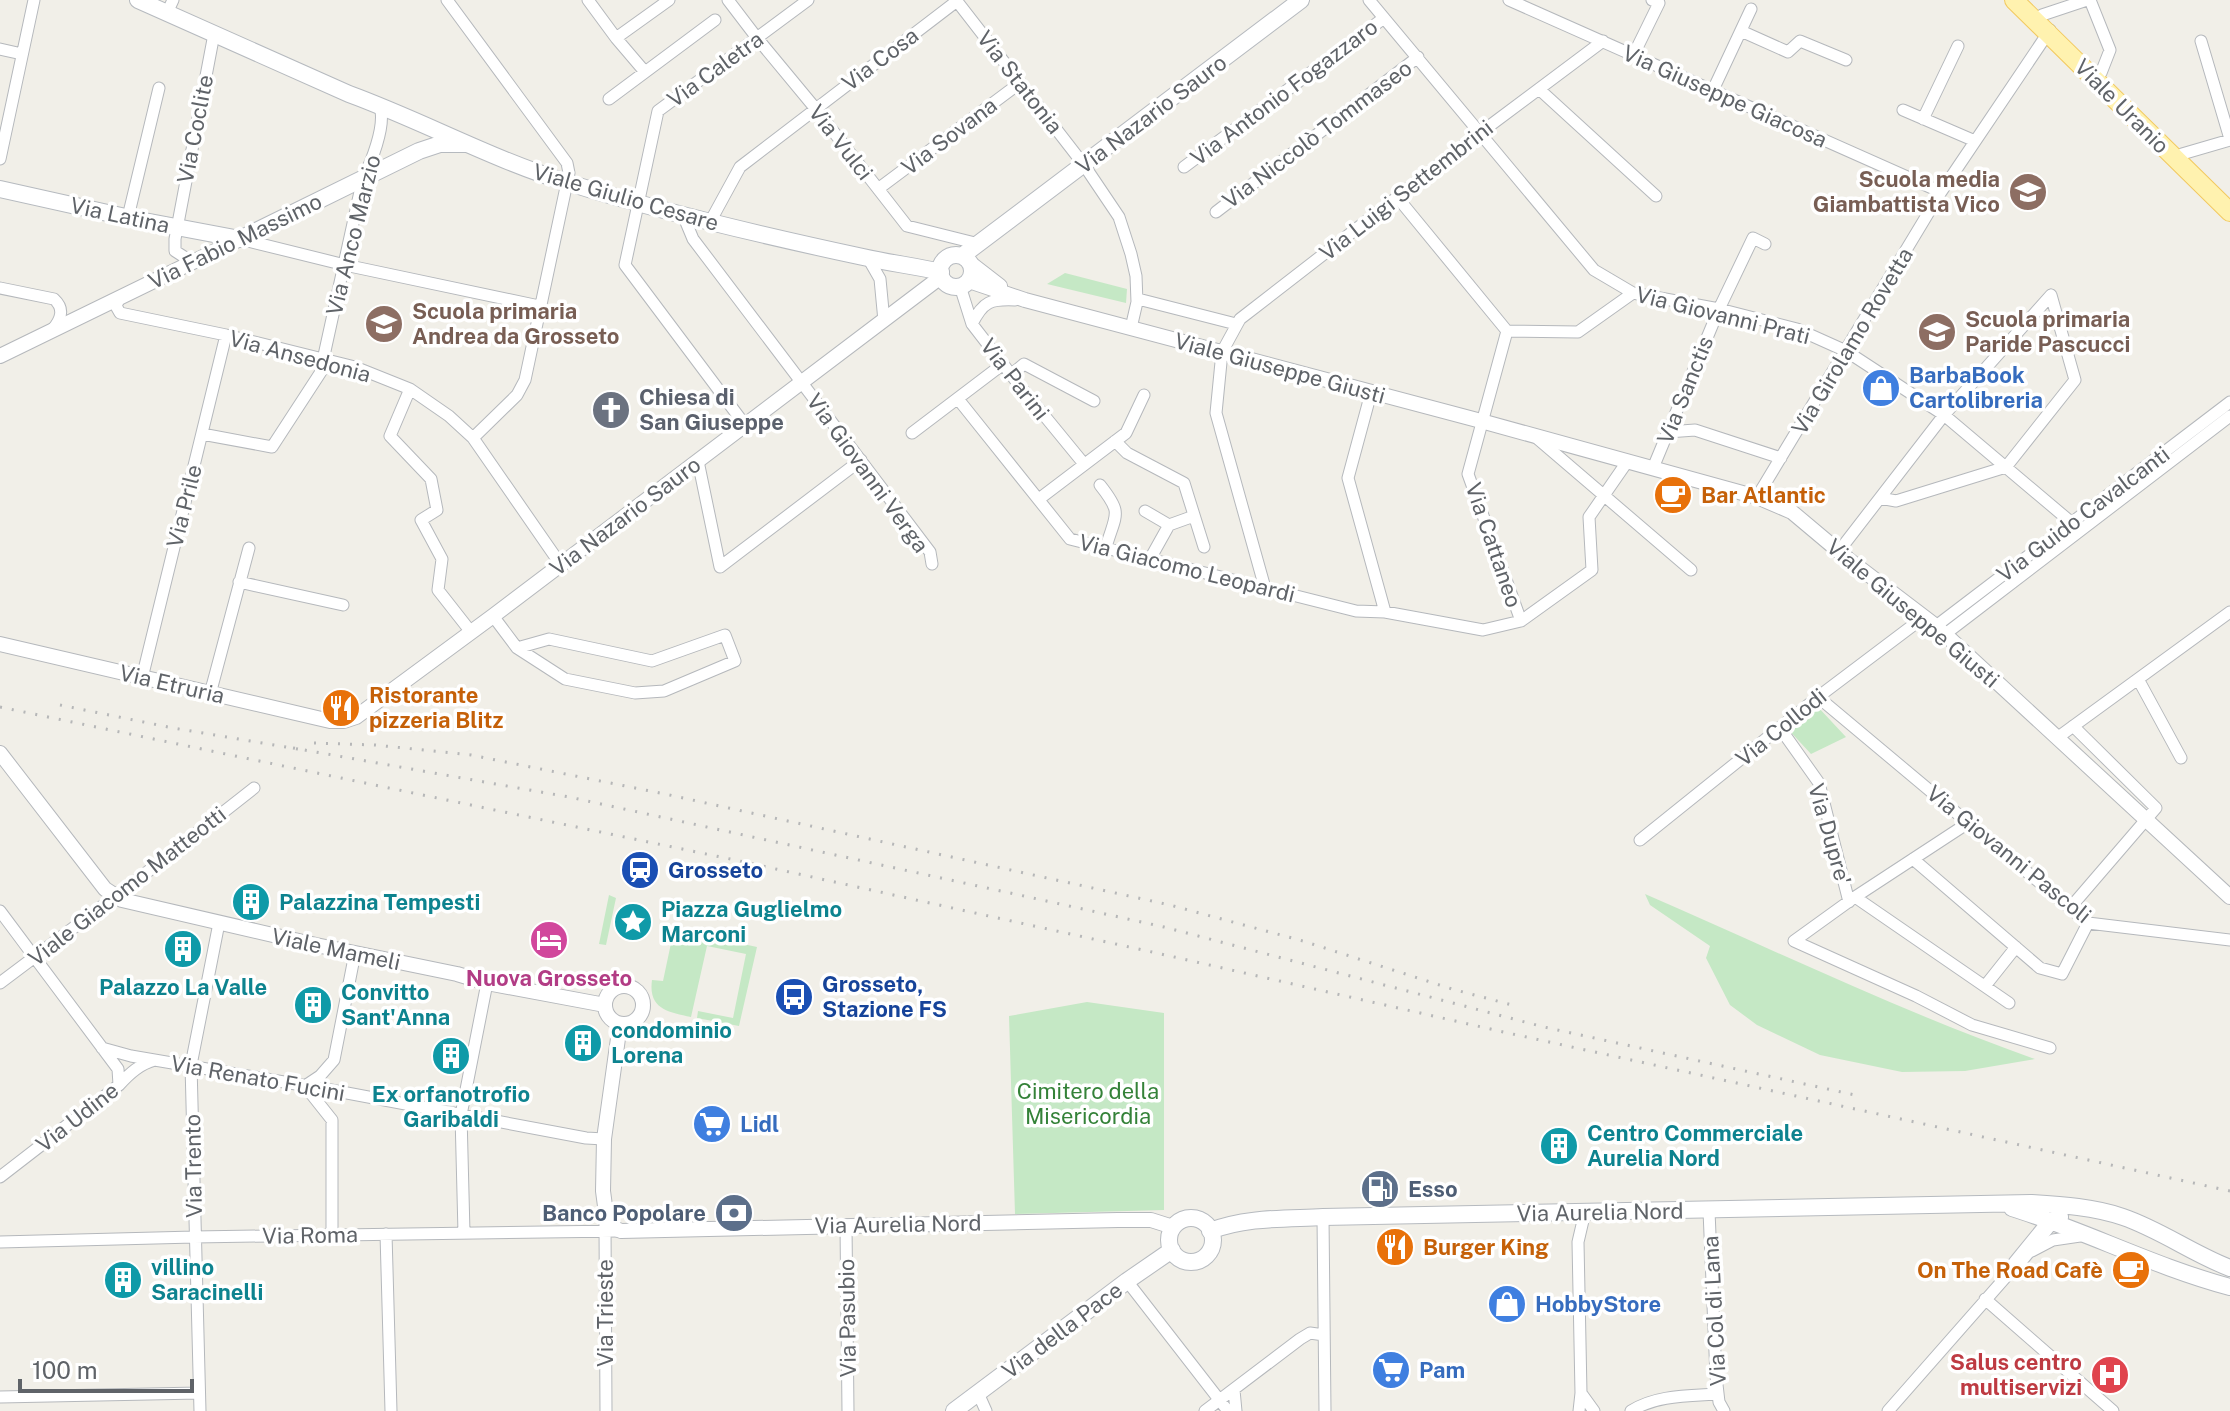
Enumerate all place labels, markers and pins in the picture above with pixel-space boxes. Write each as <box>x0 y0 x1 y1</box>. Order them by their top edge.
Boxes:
place label: Scuola media Giambattista Vico <box>1813 166 2000 217</box>
school or university icon: Scuola media Giambattista Vico <box>2007 171 2049 213</box>
place label: Scuola primaria Andrea da Grosseto <box>412 298 619 349</box>
school or university icon: Scuola primaria Andrea da Grosseto <box>363 303 405 345</box>
place label: Scuola primaria Paride Pascucci <box>1965 306 2130 357</box>
school or university icon: Scuola primaria Paride Pascucci <box>1916 311 1958 353</box>
place label: BarbaBook Cartolibreria <box>1909 362 2043 413</box>
shop icon: BarbaBook Cartolibreria <box>1860 367 1902 409</box>
place label: Chiesa di San Giuseppe <box>639 384 784 435</box>
church icon: Chiesa di San Giuseppe <box>590 389 632 431</box>
cafe icon: Bar Atlantic <box>1652 474 1694 516</box>
place label: Bar Atlantic <box>1701 482 1826 508</box>
place label: Ristorante pizzeria Blitz <box>369 682 503 733</box>
restaurant icon: Ristorante pizzeria Blitz <box>320 687 362 729</box>
station icon: Grosseto <box>619 849 661 891</box>
place label: Grosseto <box>668 857 763 883</box>
building icon: Palazzina Tempesti <box>230 881 272 923</box>
place label: Palazzina Tempesti <box>279 889 480 915</box>
place label: Piazza Guglielmo Marconi <box>661 896 842 947</box>
place icon: Piazza Guglielmo Marconi <box>612 901 654 943</box>
hotel icon: Nuova Grosseto <box>528 919 570 961</box>
building icon: Palazzo La Valle <box>162 928 204 970</box>
place label: Nuova Grosseto <box>466 965 632 991</box>
place label: Grosseto, Stazione FS <box>822 971 947 1022</box>
place label: Palazzo La Valle <box>99 974 267 1000</box>
bus stop icon: Grosseto, Stazione FS <box>773 976 815 1018</box>
place label: Convitto Sant'Anna <box>341 979 450 1030</box>
building icon: Convitto Sant'Anna <box>292 984 334 1026</box>
place label: condominio Lorena <box>611 1017 732 1068</box>
building icon: condominio Lorena <box>562 1022 604 1064</box>
building icon: Ex orfanotrofio Garibaldi <box>430 1035 472 1077</box>
place label: Ex orfanotrofio Garibaldi <box>372 1081 530 1132</box>
supermarket icon: Lidl <box>691 1103 733 1145</box>
place label: Lidl <box>740 1111 779 1137</box>
place label: Centro Commerciale Aurelia Nord <box>1587 1120 1803 1171</box>
building icon: Centro Commerciale Aurelia Nord <box>1538 1125 1580 1167</box>
fuel station icon: Esso <box>1359 1168 1401 1210</box>
place label: Esso <box>1408 1176 1458 1202</box>
bank icon: Banco Popolare <box>713 1192 755 1234</box>
place label: Banco Popolare <box>542 1200 706 1226</box>
restaurant icon: Burger King <box>1374 1226 1416 1268</box>
place label: Burger King <box>1423 1234 1549 1260</box>
cafe icon: On The Road Cafè <box>2110 1249 2152 1291</box>
place label: villino Saracinelli <box>151 1254 263 1305</box>
place label: On The Road Cafè <box>1917 1257 2103 1283</box>
building icon: villino Saracinelli <box>102 1259 144 1301</box>
shop icon: HobbyStore <box>1486 1283 1528 1325</box>
place label: HobbyStore <box>1535 1291 1661 1317</box>
supermarket icon: Pam <box>1370 1349 1412 1391</box>
place label: Salus centro multiservizi <box>1950 1349 2082 1400</box>
hospital icon: Salus centro multiservizi <box>2089 1354 2131 1396</box>
place label: Pam <box>1419 1357 1465 1383</box>

